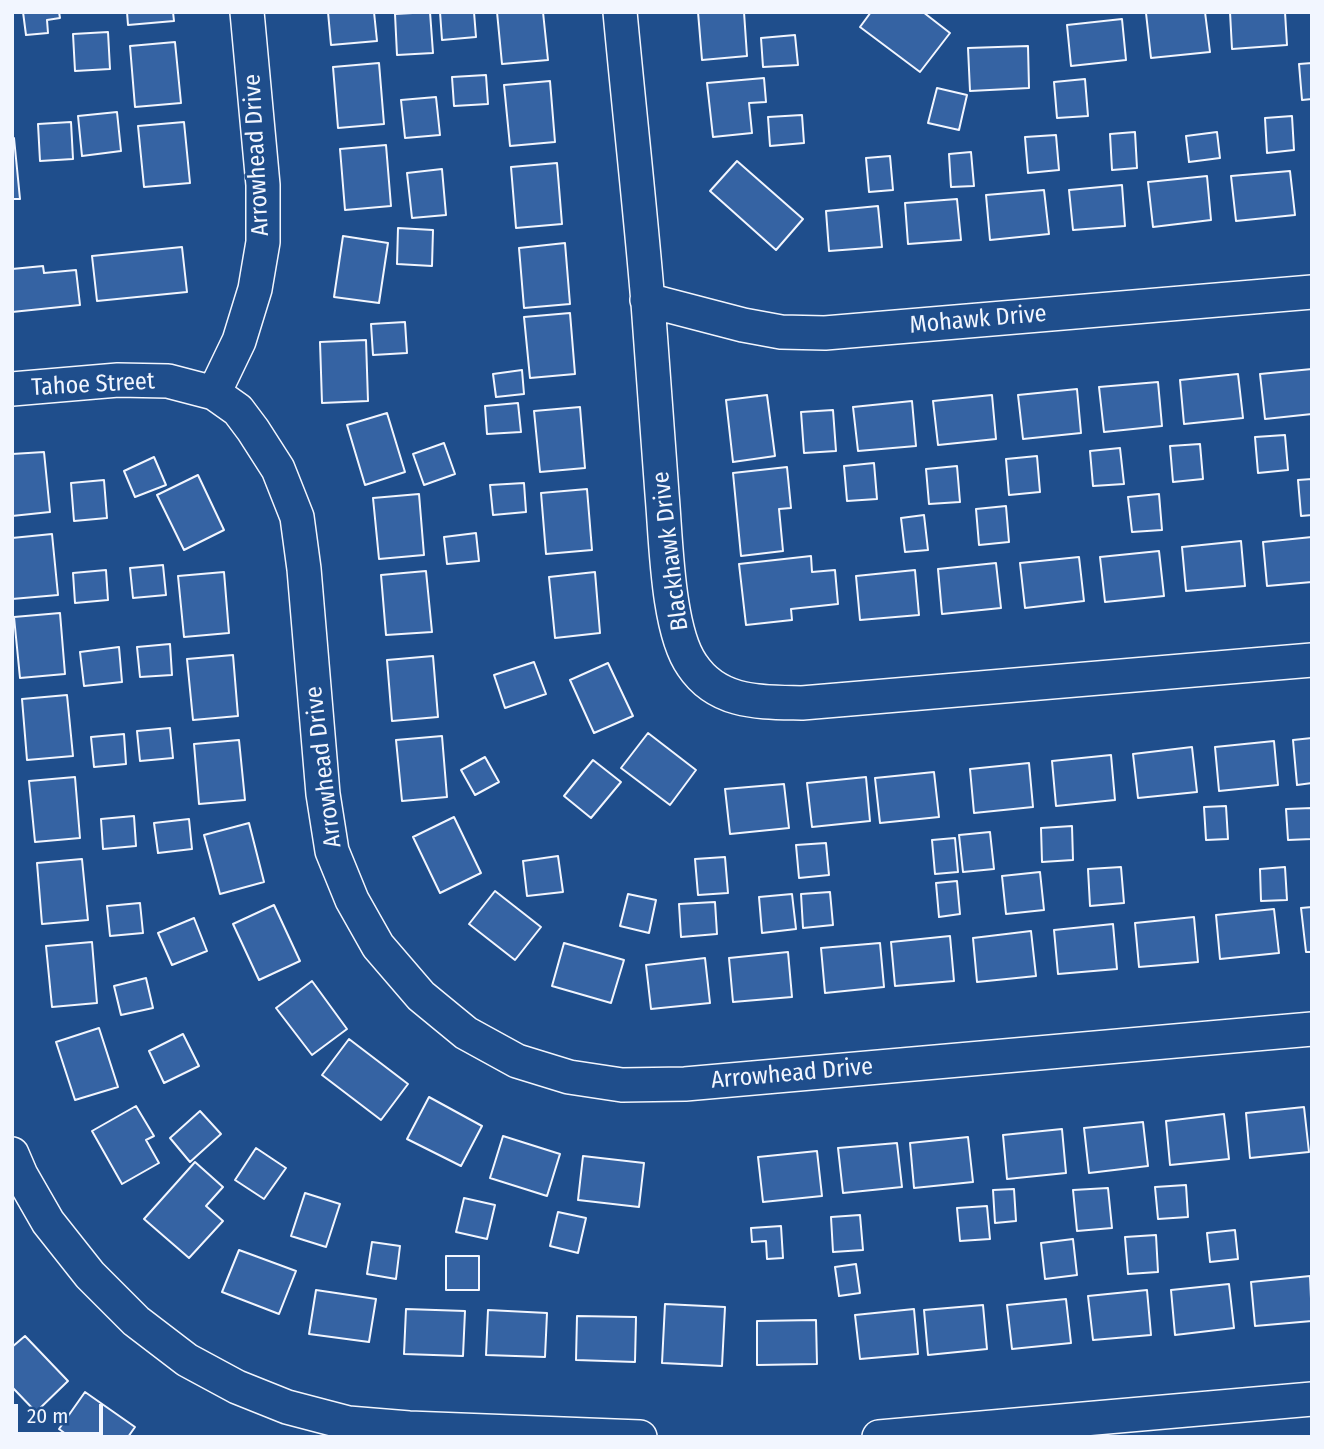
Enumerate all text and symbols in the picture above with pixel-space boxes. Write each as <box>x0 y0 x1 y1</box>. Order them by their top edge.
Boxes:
street label: Arrowhead Drive <box>238 73 276 237</box>
street label: Mohawk Drive <box>908 300 1048 340</box>
street label: Tahoe Street <box>31 367 155 403</box>
street label: Blackhawk Drive <box>647 470 695 632</box>
street label: Arrowhead Drive <box>300 685 348 849</box>
street label: Arrowhead Drive <box>710 1053 874 1095</box>
scale bar <box>18 1390 107 1434</box>
text: 20 m <box>27 1403 68 1429</box>

